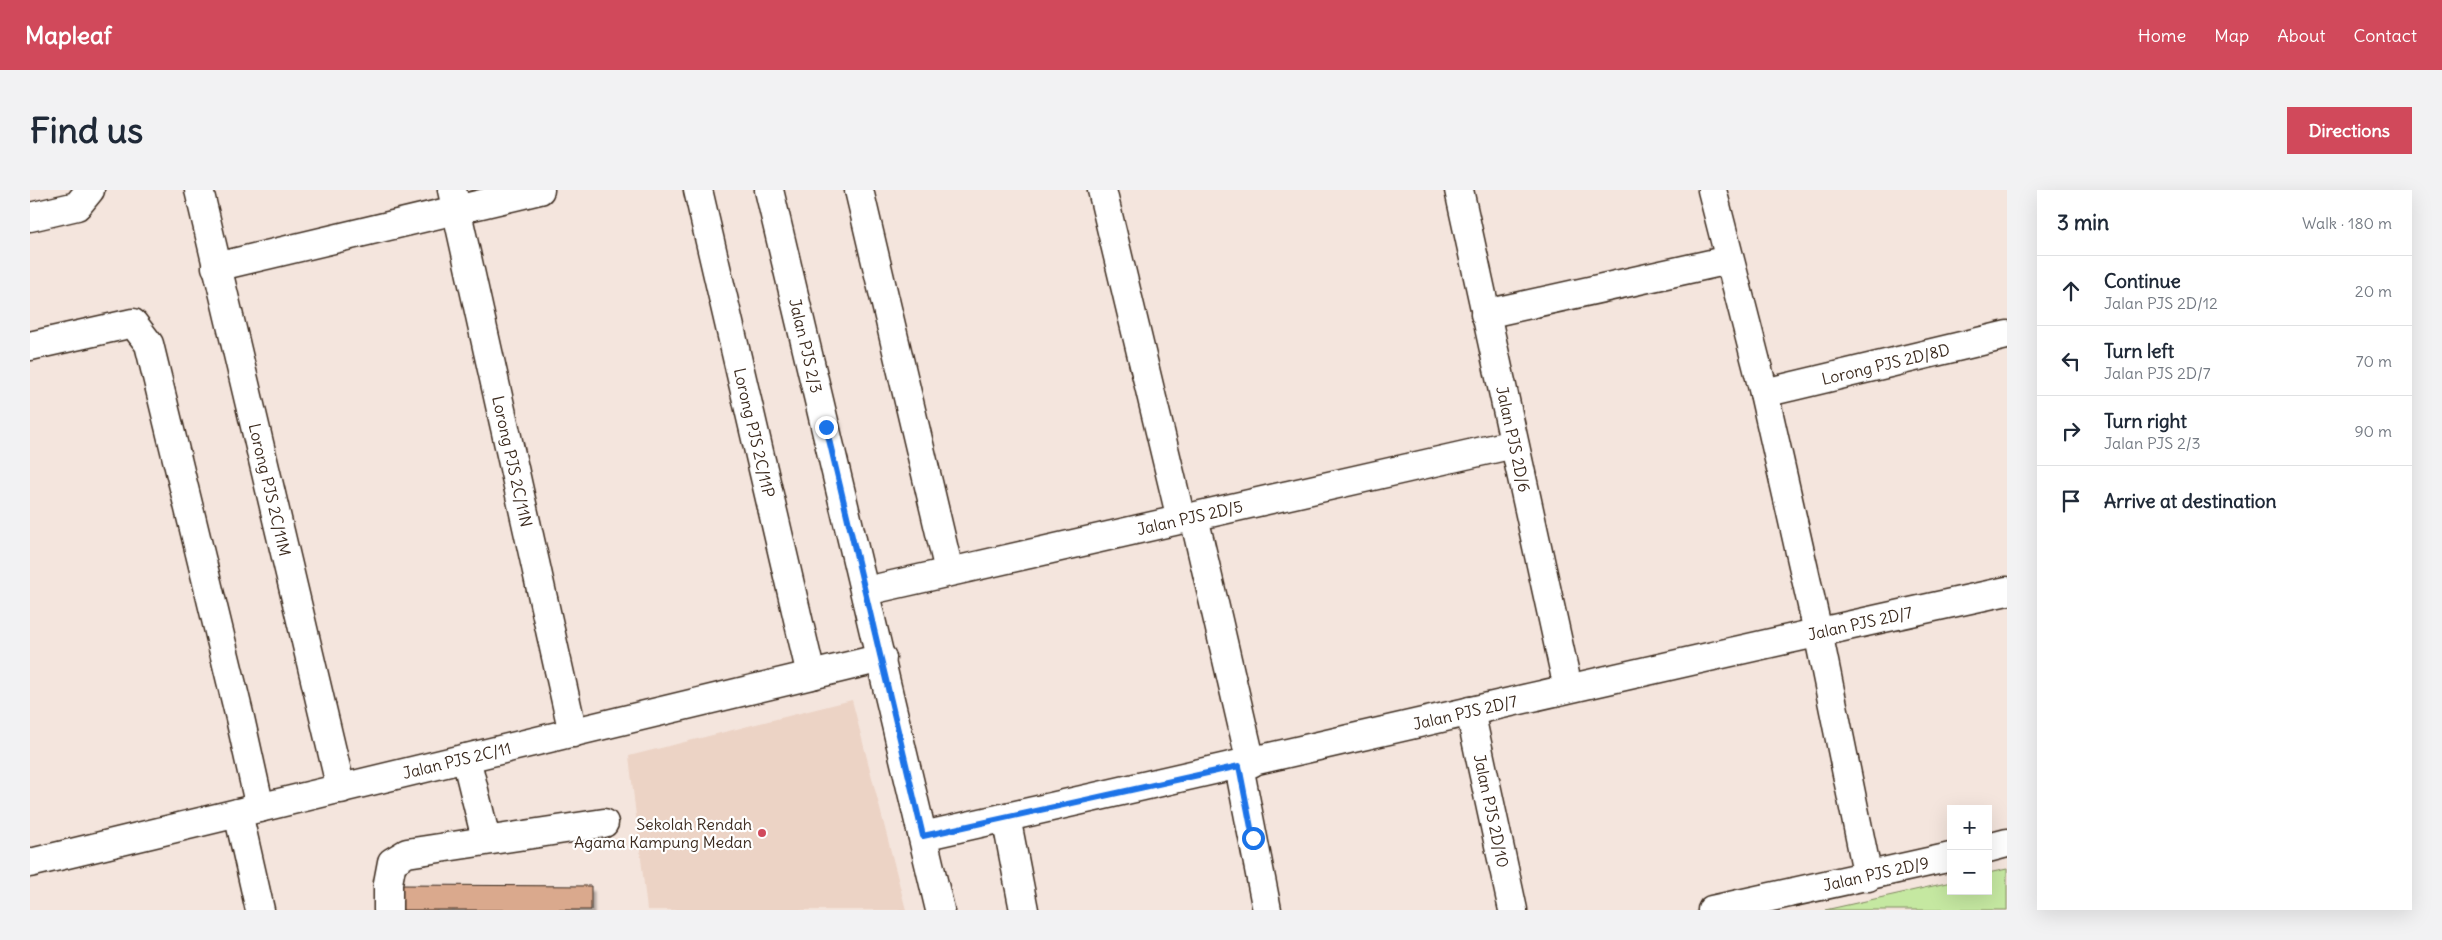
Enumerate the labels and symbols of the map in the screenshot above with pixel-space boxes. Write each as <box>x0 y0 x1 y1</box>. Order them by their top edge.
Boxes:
street label: Jalan PJS 2/3 <box>785 296 827 395</box>
street label: Lorong PJS 2D/8D <box>1819 339 1952 389</box>
street label: Lorong PJS 2C/11P <box>730 366 779 500</box>
street label: Jalan PJS 2D/6 <box>1492 384 1535 494</box>
street label: Lorong PJS 2C/11N <box>488 394 537 529</box>
route end <box>815 416 838 439</box>
street label: Lorong PJS 2C/11M <box>245 421 295 558</box>
street label: Jalan PJS 2D/5 <box>1135 496 1245 539</box>
street label: Jalan PJS 2D/7 <box>1806 602 1914 644</box>
street label: Jalan PJS 2D/7 <box>1411 691 1519 734</box>
street label: Jalan PJS 2C/11 <box>401 738 513 783</box>
street label: Jalan PJS 2D/10 <box>1470 752 1514 869</box>
place label: Sekolah Rendah Agama Kampung Medan <box>574 814 752 852</box>
marker: Sekolah Rendah Agama Kampung Medan <box>756 827 768 839</box>
route start <box>1242 827 1265 850</box>
street label: Jalan PJS 2D/9 <box>1821 852 1931 895</box>

